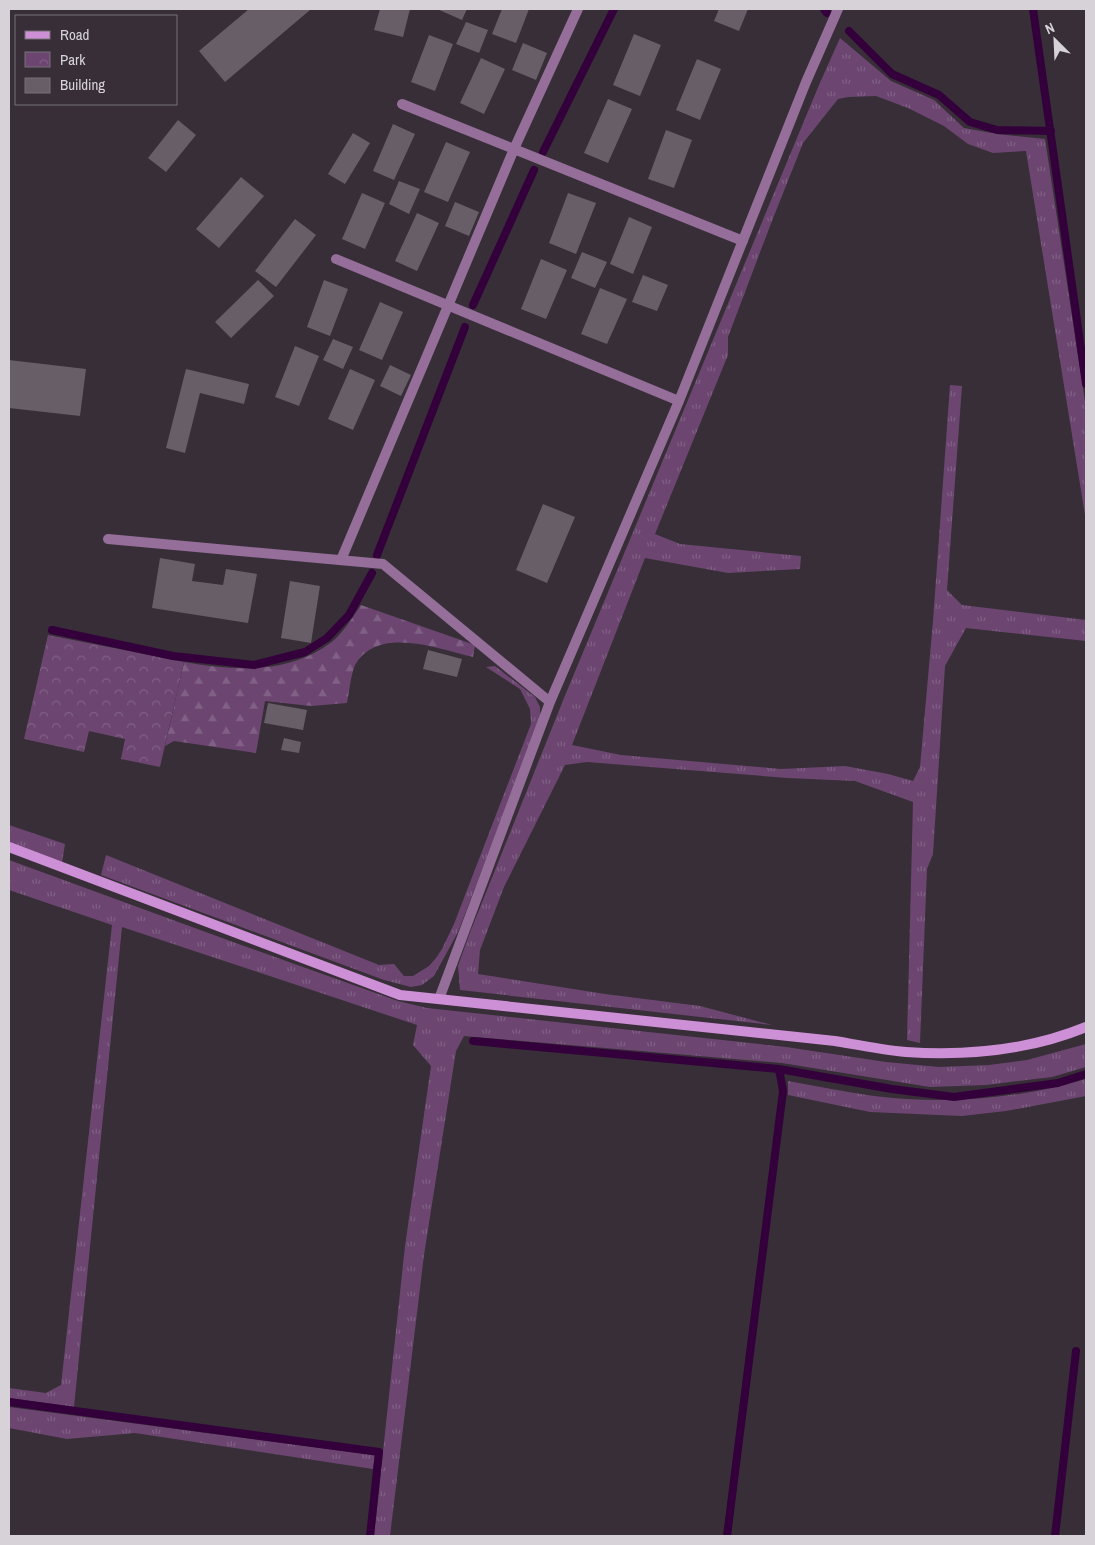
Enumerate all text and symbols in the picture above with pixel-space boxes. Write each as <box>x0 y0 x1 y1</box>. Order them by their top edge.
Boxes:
legend <box>15 15 178 105</box>
north arrow <box>1030 15 1080 65</box>
text: N <box>1042 18 1057 38</box>
text: Road <box>60 24 89 45</box>
text: Park <box>60 49 86 70</box>
text: Building <box>60 74 105 95</box>

